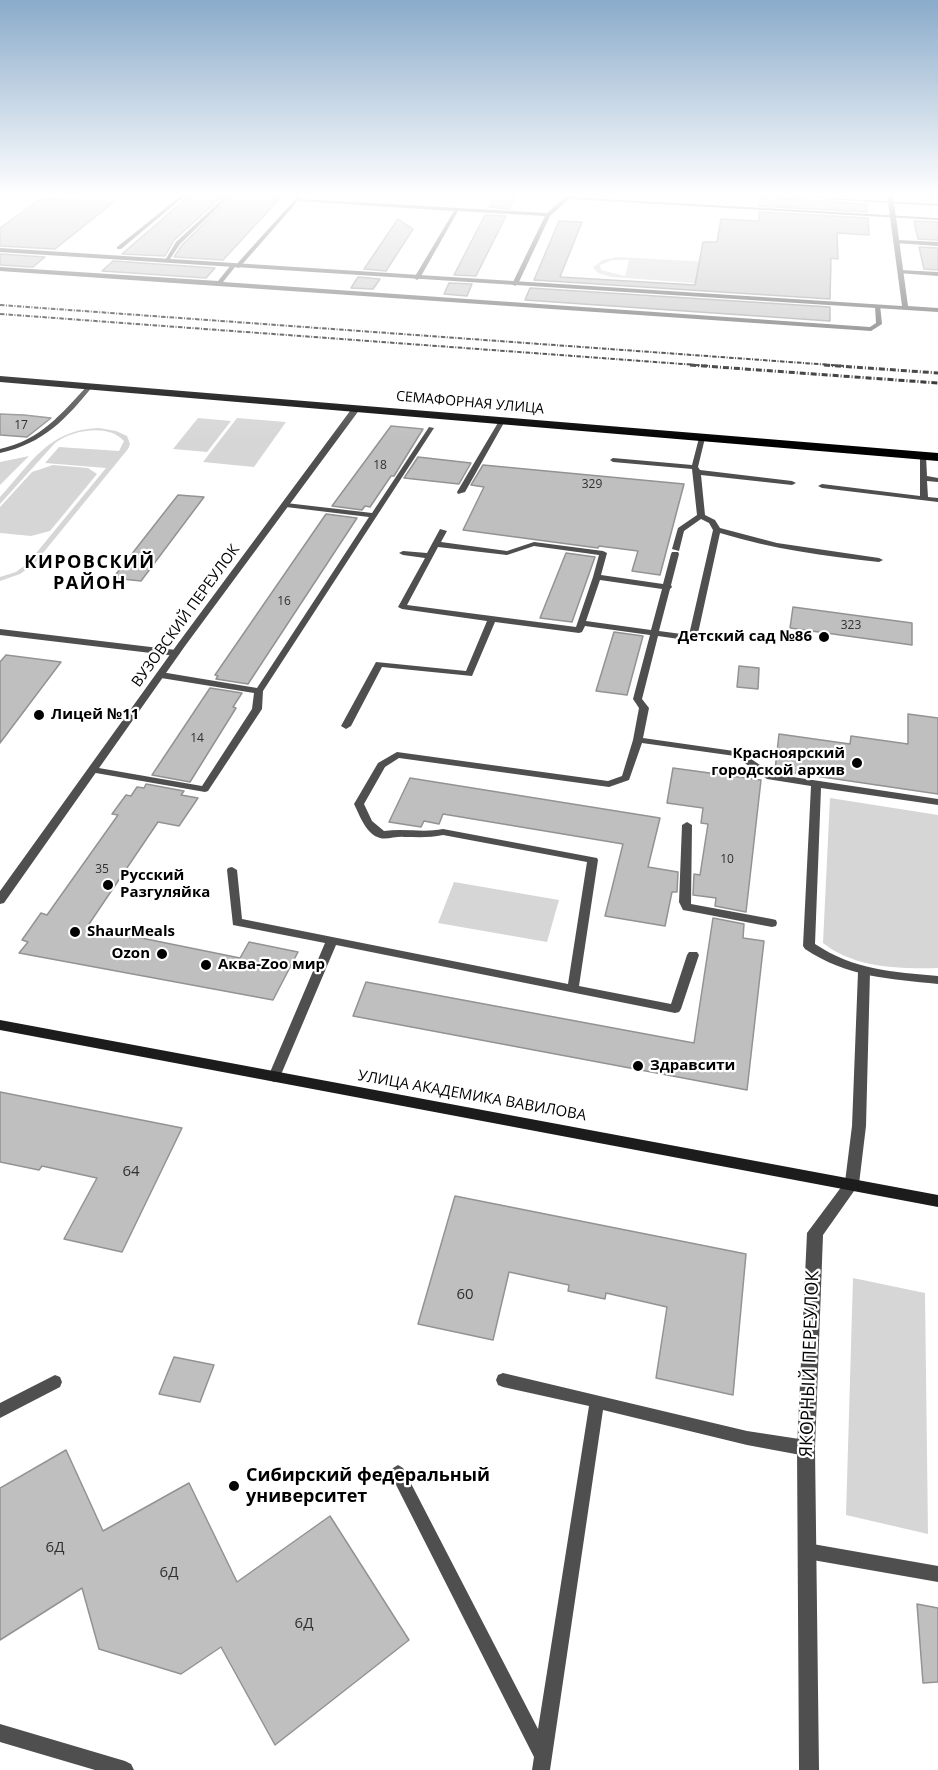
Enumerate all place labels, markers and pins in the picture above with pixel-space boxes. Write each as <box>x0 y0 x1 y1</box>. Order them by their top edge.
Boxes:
place label: Детский сад №86 <box>678 628 812 646</box>
marker: Детский сад №86 <box>817 630 831 644</box>
place label: Лицей №11 <box>51 706 139 724</box>
marker: Лицей №11 <box>32 708 46 722</box>
place label: Красноярский городской архив <box>711 745 845 780</box>
marker: Красноярский городской архив <box>850 756 864 770</box>
place label: Русский Разгуляйка <box>120 867 210 902</box>
marker: Русский Разгуляйка <box>101 878 115 892</box>
place label: ShаurMeals <box>87 923 175 941</box>
marker: ShаurMeals <box>68 925 82 939</box>
place label: Ozon <box>112 945 150 963</box>
marker: Ozon <box>155 947 169 961</box>
place label: Аква-Zoo мир <box>218 956 325 974</box>
marker: Аква-Zoo мир <box>199 958 213 972</box>
place label: Здравсити <box>650 1057 735 1075</box>
marker: Здравсити <box>631 1059 645 1073</box>
place label: Сибирский федеральный университет <box>246 1465 490 1508</box>
marker: Сибирский федеральный университет <box>227 1479 241 1493</box>

